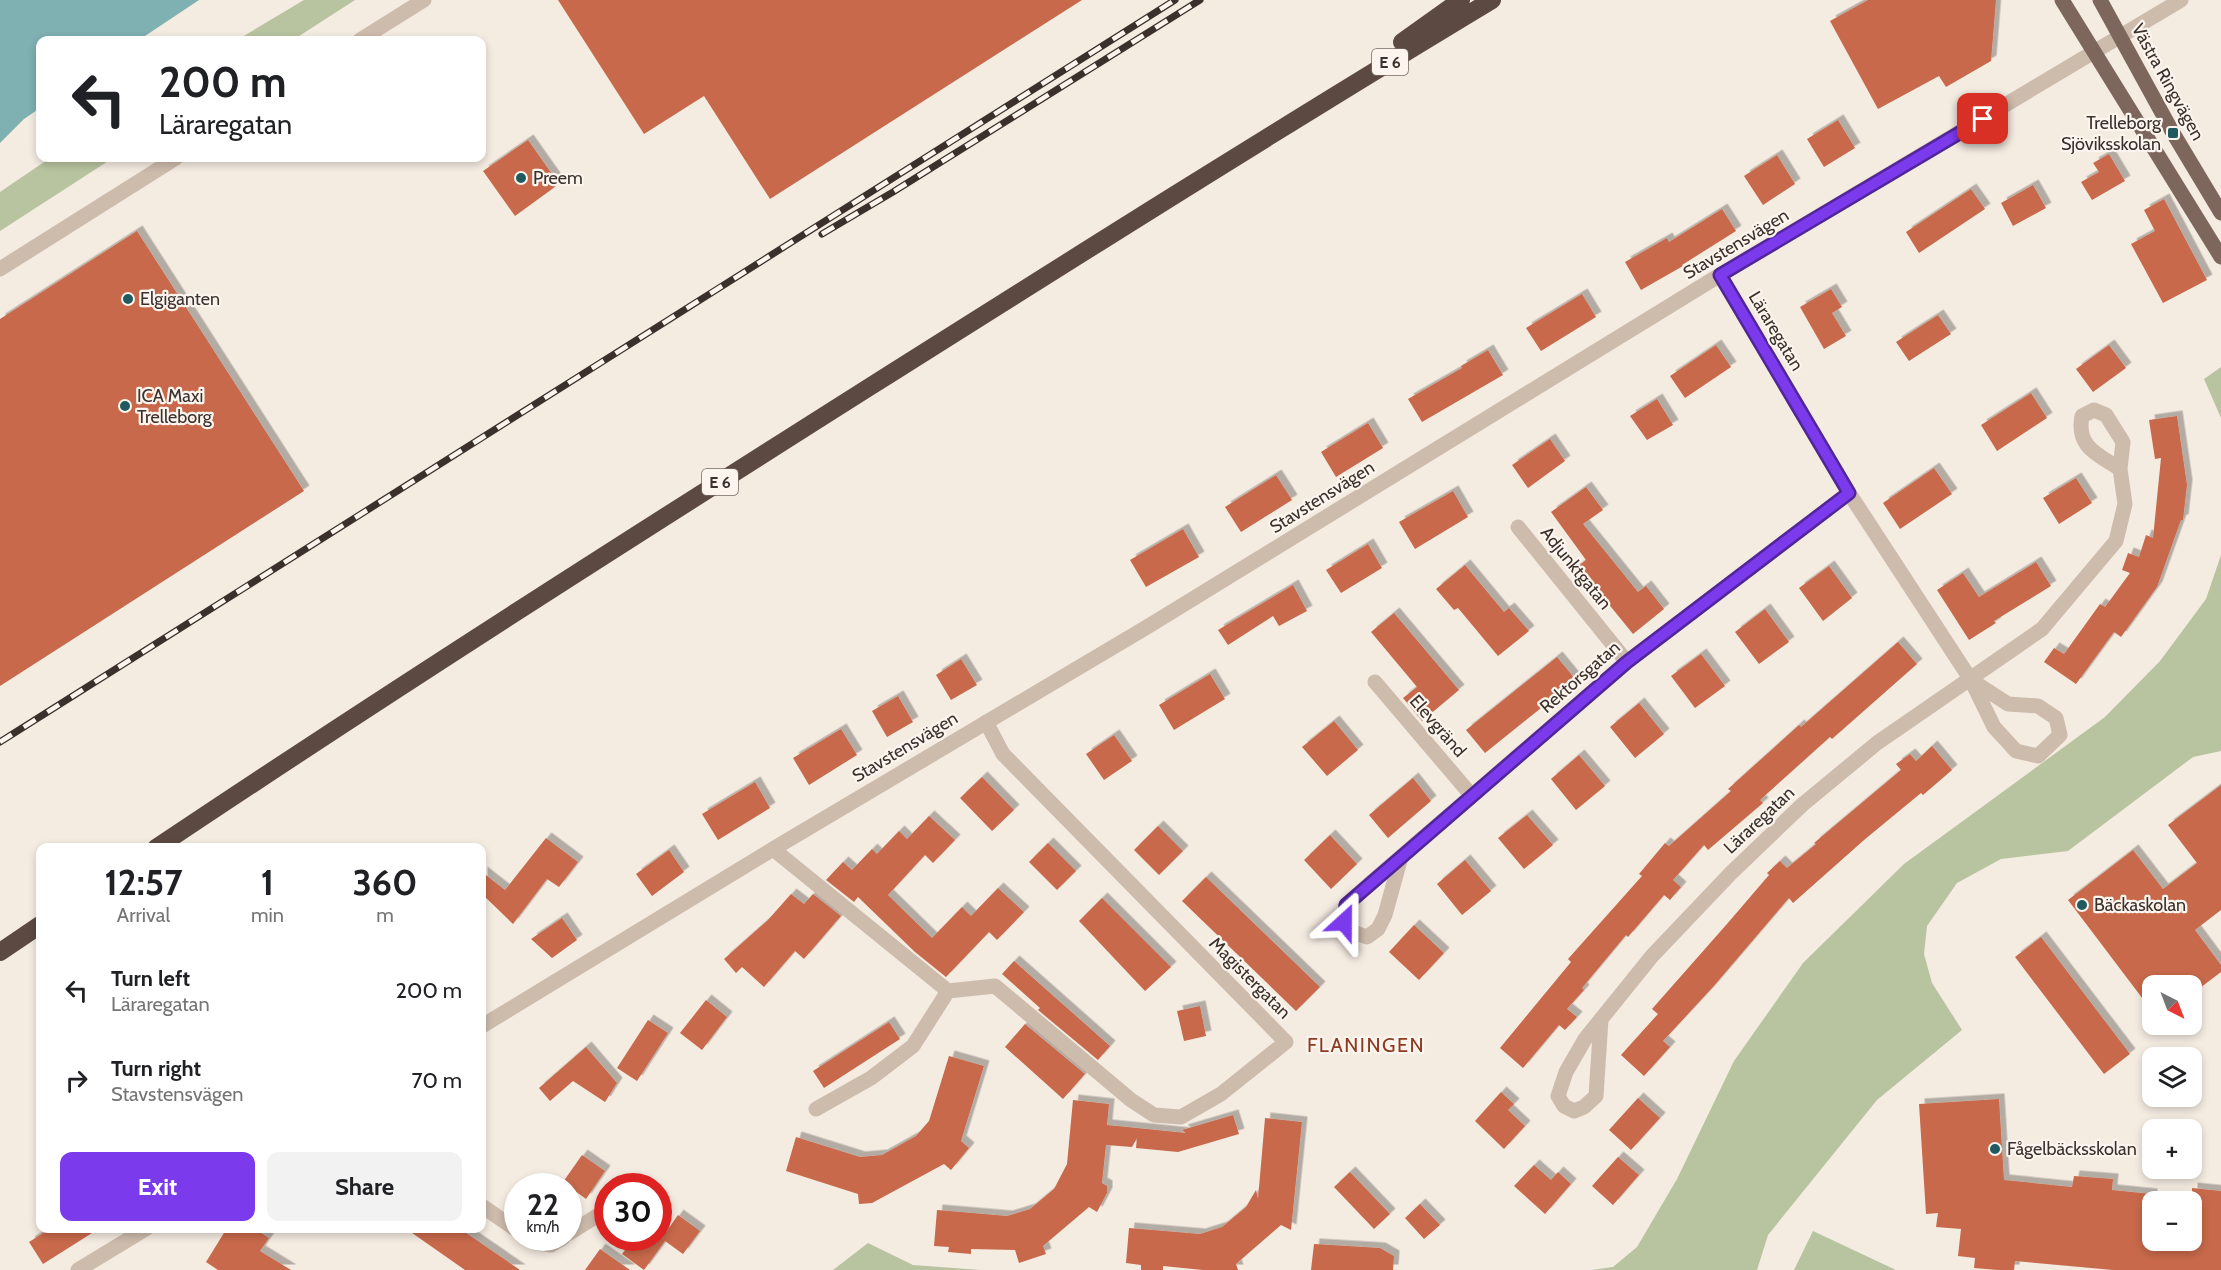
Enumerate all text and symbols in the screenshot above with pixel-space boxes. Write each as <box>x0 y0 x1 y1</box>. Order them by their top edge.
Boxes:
street label: Västra Ringvägen <box>2127 20 2209 144</box>
road number: E 6 <box>1372 49 1408 75</box>
text: 200 m <box>159 56 286 108</box>
icon: left <box>60 60 138 138</box>
pin <box>1957 93 2008 144</box>
icon: arrive <box>1966 102 1999 135</box>
text: Läraregatan <box>159 108 292 141</box>
place label: Trelleborg Sjöviksskolan <box>2061 112 2162 155</box>
marker: Trelleborg Sjöviksskolan <box>2166 126 2180 140</box>
place label: Preem <box>533 167 583 189</box>
marker: Preem <box>514 171 528 185</box>
street label: Stavstensvägen <box>1679 204 1793 284</box>
street label: Läraregatan <box>1744 287 1808 375</box>
place label: Elgiganten <box>140 288 220 310</box>
marker: Elgiganten <box>121 292 135 306</box>
place label: ICA Maxi Trelleborg <box>137 385 213 428</box>
marker: ICA Maxi Trelleborg <box>118 399 132 413</box>
street label: Stavstensvägen <box>1266 456 1378 538</box>
road number: E 6 <box>702 469 738 495</box>
street label: Adjunktgatan <box>1536 522 1616 614</box>
street label: Rektorsgatan <box>1535 636 1625 718</box>
street label: Elevgränd <box>1405 690 1471 762</box>
street label: Stavstensvägen <box>848 707 962 787</box>
street label: Läraregatan <box>1719 782 1799 858</box>
text: 12:57 <box>104 860 183 904</box>
text: 1 <box>261 860 274 904</box>
text: 360 <box>352 860 418 904</box>
position arrow <box>1312 890 1376 954</box>
place label: Bäckaskolan <box>2094 894 2186 916</box>
marker: Bäckaskolan <box>2075 898 2089 912</box>
text: Arrival <box>117 903 170 927</box>
text: min <box>251 903 284 927</box>
text: m <box>376 903 394 927</box>
street label: Magistergatan <box>1204 932 1296 1024</box>
text: Turn left <box>111 965 190 992</box>
icon: left <box>60 974 93 1007</box>
north arrow <box>2142 975 2202 1035</box>
map controls <box>2142 975 2202 1251</box>
text: 200 m <box>396 977 462 1004</box>
text: Läraregatan <box>111 992 210 1016</box>
district label: FLANINGEN <box>1307 1033 1425 1057</box>
button: layers <box>2142 1047 2202 1107</box>
text: Turn right <box>111 1055 201 1082</box>
icon: right <box>60 1064 93 1097</box>
text: 70 m <box>412 1067 462 1094</box>
text: Stavstensvägen <box>111 1082 243 1106</box>
button: + <box>2142 1119 2202 1179</box>
place label: Fågelbäcksskolan <box>2007 1138 2137 1160</box>
marker: Fågelbäcksskolan <box>1988 1142 2002 1156</box>
button: Exit <box>60 1152 255 1221</box>
button: Share <box>267 1152 462 1221</box>
speed limit sign: 30 <box>594 1173 672 1251</box>
text: 22 <box>527 1186 559 1223</box>
button: − <box>2142 1191 2202 1251</box>
text: km/h <box>527 1218 559 1236</box>

